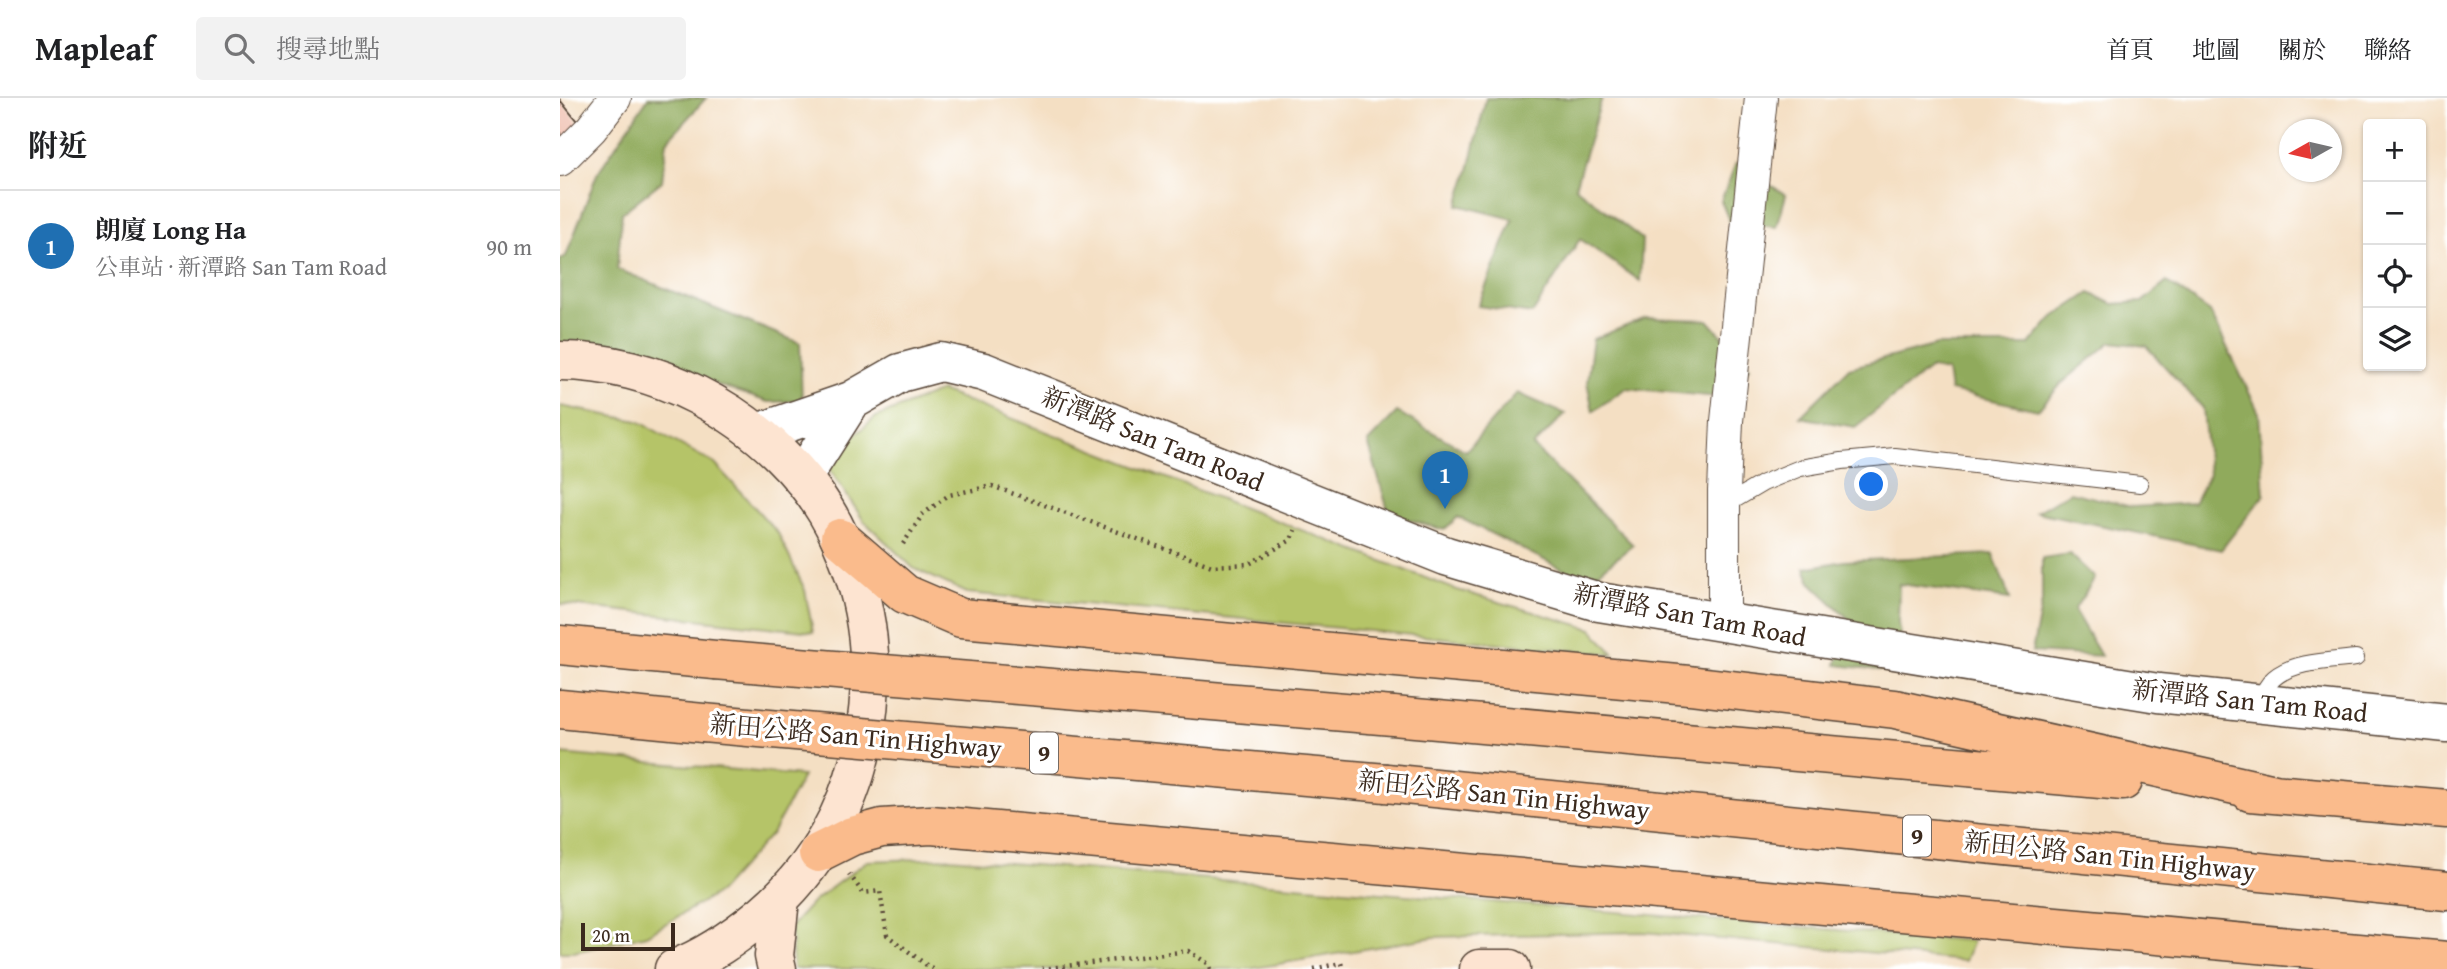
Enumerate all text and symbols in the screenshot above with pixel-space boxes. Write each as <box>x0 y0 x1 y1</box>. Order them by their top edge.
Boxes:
search box <box>196 17 686 80</box>
text: Mapleaf <box>35 24 154 72</box>
icon: search <box>220 29 258 67</box>
text: 搜尋地點 <box>276 29 380 68</box>
text: 首頁 <box>2106 32 2154 67</box>
text: 地圖 <box>2192 32 2240 67</box>
text: 關於 <box>2278 32 2326 67</box>
text: 聯絡 <box>2364 32 2412 67</box>
north arrow <box>2279 119 2342 182</box>
map controls <box>2363 119 2426 371</box>
button: + <box>2363 119 2426 182</box>
text: 附近 <box>28 123 88 167</box>
button: − <box>2363 182 2426 245</box>
text: 朗廈 Long Ha <box>95 210 246 249</box>
text: 1 <box>45 230 57 263</box>
text: 90 m <box>486 230 532 263</box>
button: locate <box>2363 245 2426 308</box>
text: 公車站 · 新潭路 San Tam Road <box>95 250 387 283</box>
button: layers <box>2363 308 2426 371</box>
street label: 新潭路 San Tam Road <box>1036 376 1270 501</box>
pin: 1 <box>1422 451 1468 509</box>
your location <box>1854 467 1888 501</box>
street label: 新潭路 San Tam Road <box>1570 573 1810 656</box>
street label: 新潭路 San Tam Road <box>2131 669 2370 732</box>
street label: 新田公路 San Tin Highway <box>709 703 1004 768</box>
road number: 9 <box>1030 732 1058 774</box>
street label: 新田公路 San Tin Highway <box>1356 760 1652 829</box>
road number: 9 <box>1903 816 1931 856</box>
street label: 新田公路 San Tin Highway <box>1962 821 2258 890</box>
scale bar <box>581 920 676 952</box>
text: 20 m <box>592 921 630 949</box>

